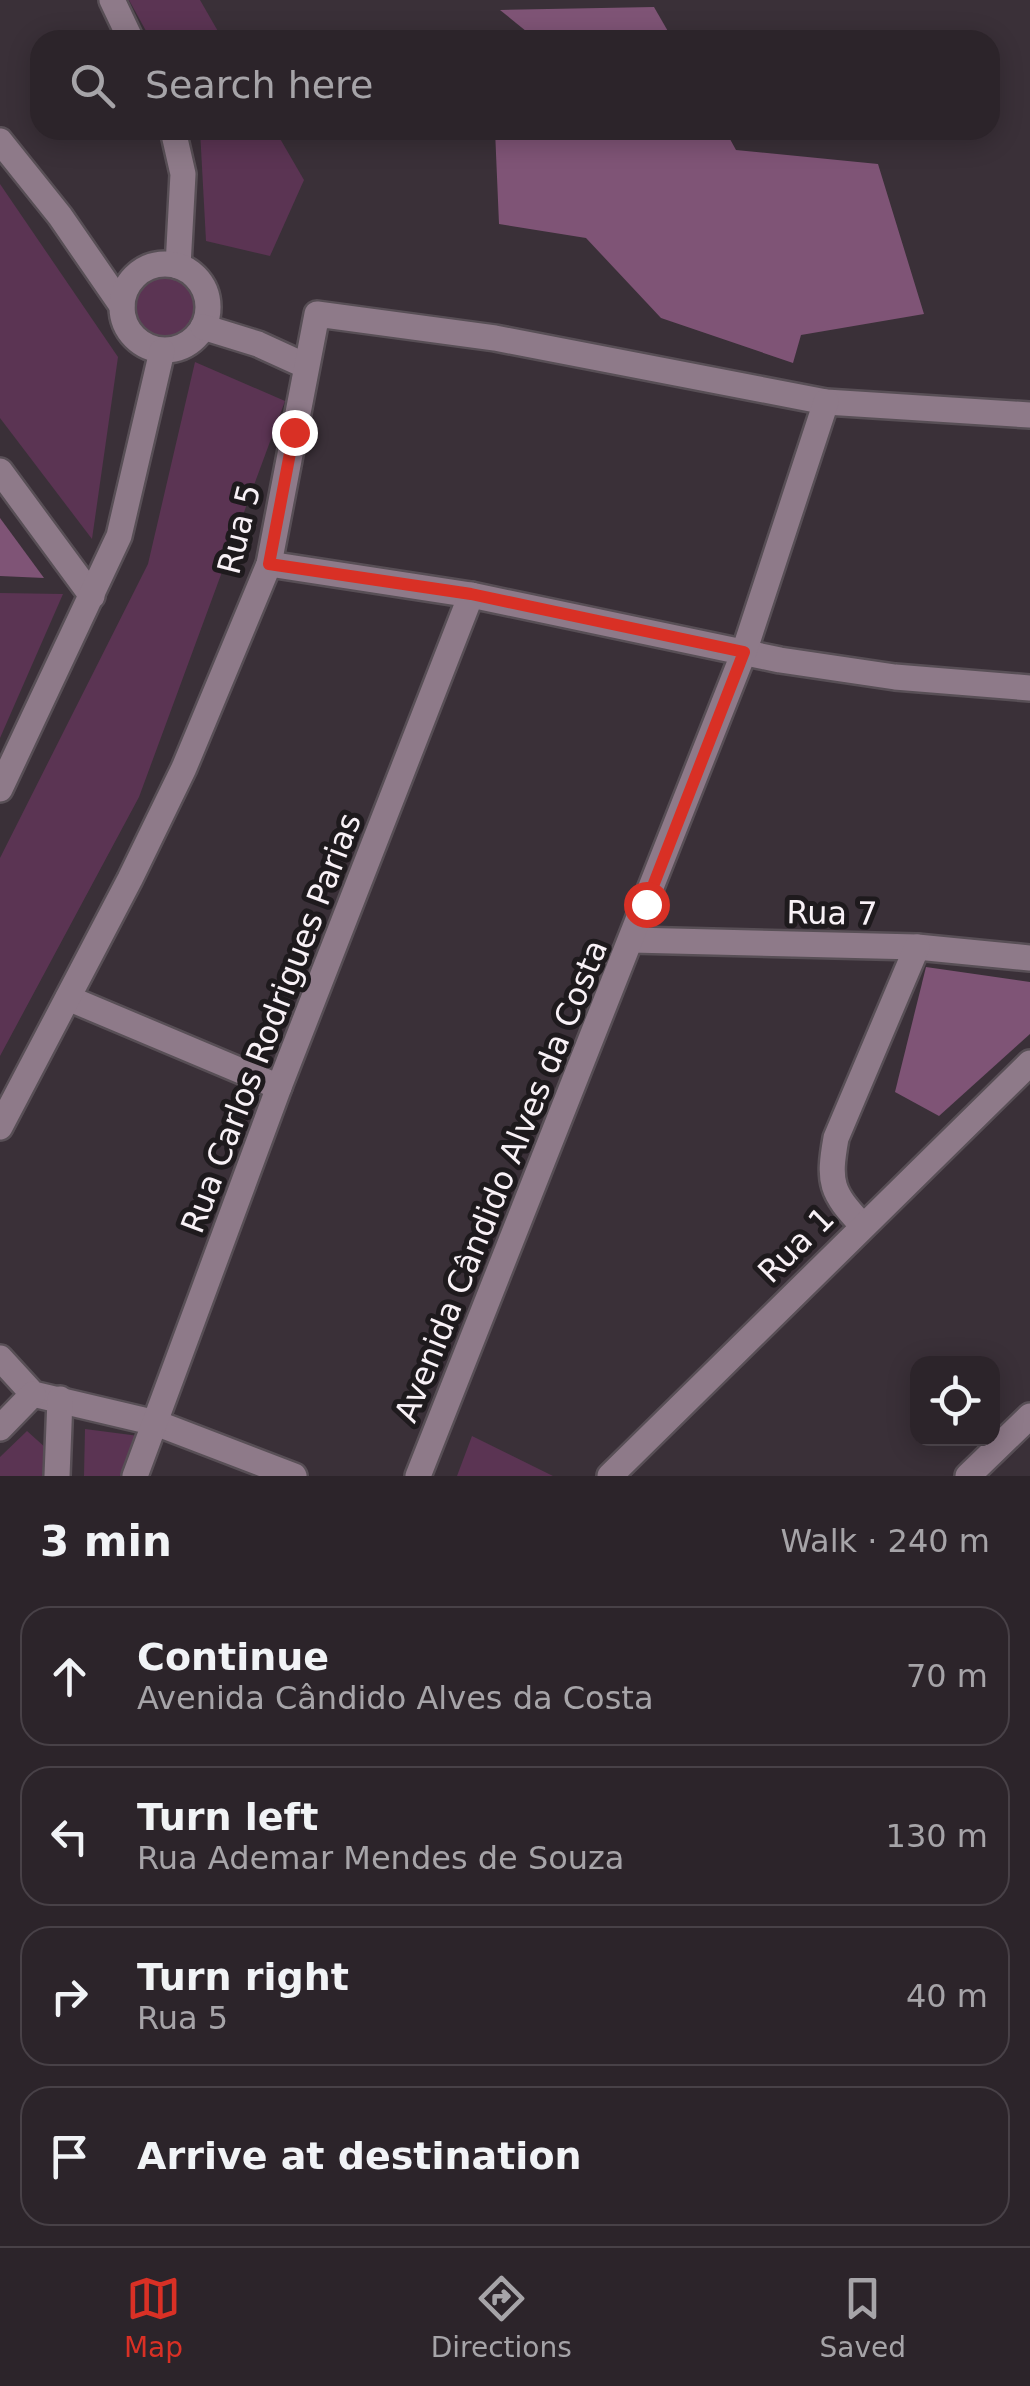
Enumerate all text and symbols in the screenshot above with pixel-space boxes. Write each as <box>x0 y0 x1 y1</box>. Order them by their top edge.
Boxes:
search box <box>30 30 1000 140</box>
icon: search <box>65 58 120 113</box>
text: Search here <box>145 63 373 107</box>
route end <box>272 410 318 456</box>
street label: Rua 5 <box>210 480 268 578</box>
street label: Rua Carlos Rodrigues Parias <box>173 808 369 1238</box>
route start <box>624 882 670 928</box>
street label: Rua 7 <box>786 893 878 933</box>
street label: Avenida Cândido Alves da Costa <box>387 934 615 1428</box>
street label: Rua 1 <box>750 1199 842 1291</box>
map controls <box>910 1356 1000 1446</box>
button: locate <box>910 1356 1000 1446</box>
text: 3 min <box>40 1517 172 1566</box>
text: Walk · 240 m <box>780 1522 990 1560</box>
text: Continue <box>137 1635 329 1679</box>
icon: ahead <box>42 1649 97 1704</box>
text: 70 m <box>906 1657 988 1695</box>
text: Avenida Cândido Alves da Costa <box>137 1679 654 1717</box>
text: Turn left <box>137 1795 318 1839</box>
icon: left <box>42 1809 97 1864</box>
text: 130 m <box>886 1817 988 1855</box>
text: Rua Ademar Mendes de Souza <box>137 1839 624 1877</box>
text: Turn right <box>137 1955 349 1999</box>
icon: right <box>42 1969 97 2024</box>
text: 40 m <box>906 1977 988 2015</box>
text: Rua 5 <box>137 1999 228 2037</box>
icon: arrive <box>42 2129 97 2184</box>
text: Arrive at destination <box>137 2134 582 2178</box>
tab: Map <box>124 2271 183 2364</box>
tab: Directions <box>431 2271 572 2364</box>
tab: Saved <box>820 2271 906 2364</box>

